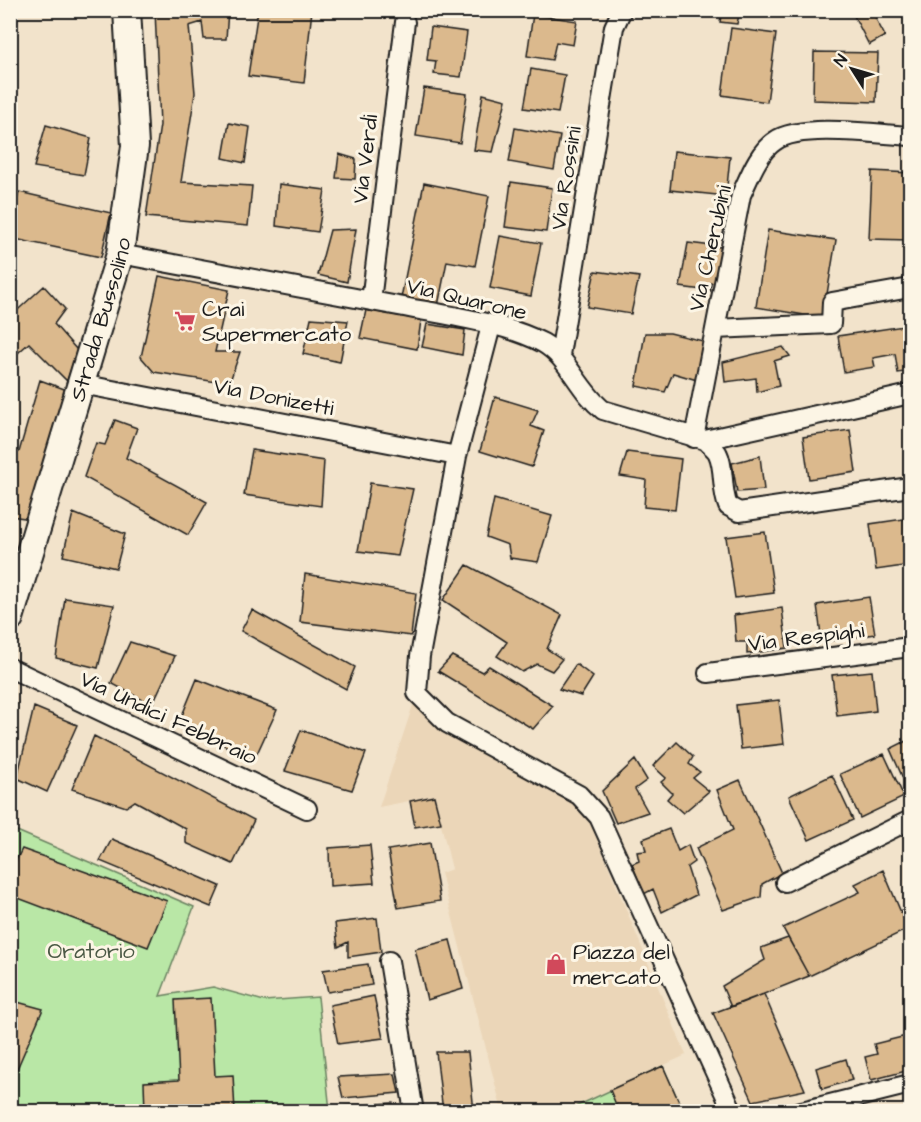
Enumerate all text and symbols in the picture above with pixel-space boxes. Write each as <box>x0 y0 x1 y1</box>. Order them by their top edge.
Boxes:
north arrow <box>822 39 882 99</box>
text: N <box>829 50 853 71</box>
street label: Via Verdi <box>345 113 386 206</box>
street label: Via Rossini <box>543 124 590 232</box>
street label: Via Cherubini <box>681 182 740 315</box>
street label: Strada Bussolino <box>62 235 139 405</box>
street label: Via Quarone <box>403 271 530 328</box>
place label: Crai Supermercato <box>202 294 352 350</box>
supermarket icon: Crai Supermercato <box>173 309 197 333</box>
street label: Via Donizetti <box>211 371 337 424</box>
street label: Via Respighi <box>746 615 866 661</box>
street label: Via Undici Febbraio <box>75 664 262 773</box>
park label: Oratorio <box>47 936 135 967</box>
place label: Piazza del mercato <box>573 937 670 993</box>
shop icon: Piazza del mercato <box>544 952 568 976</box>

